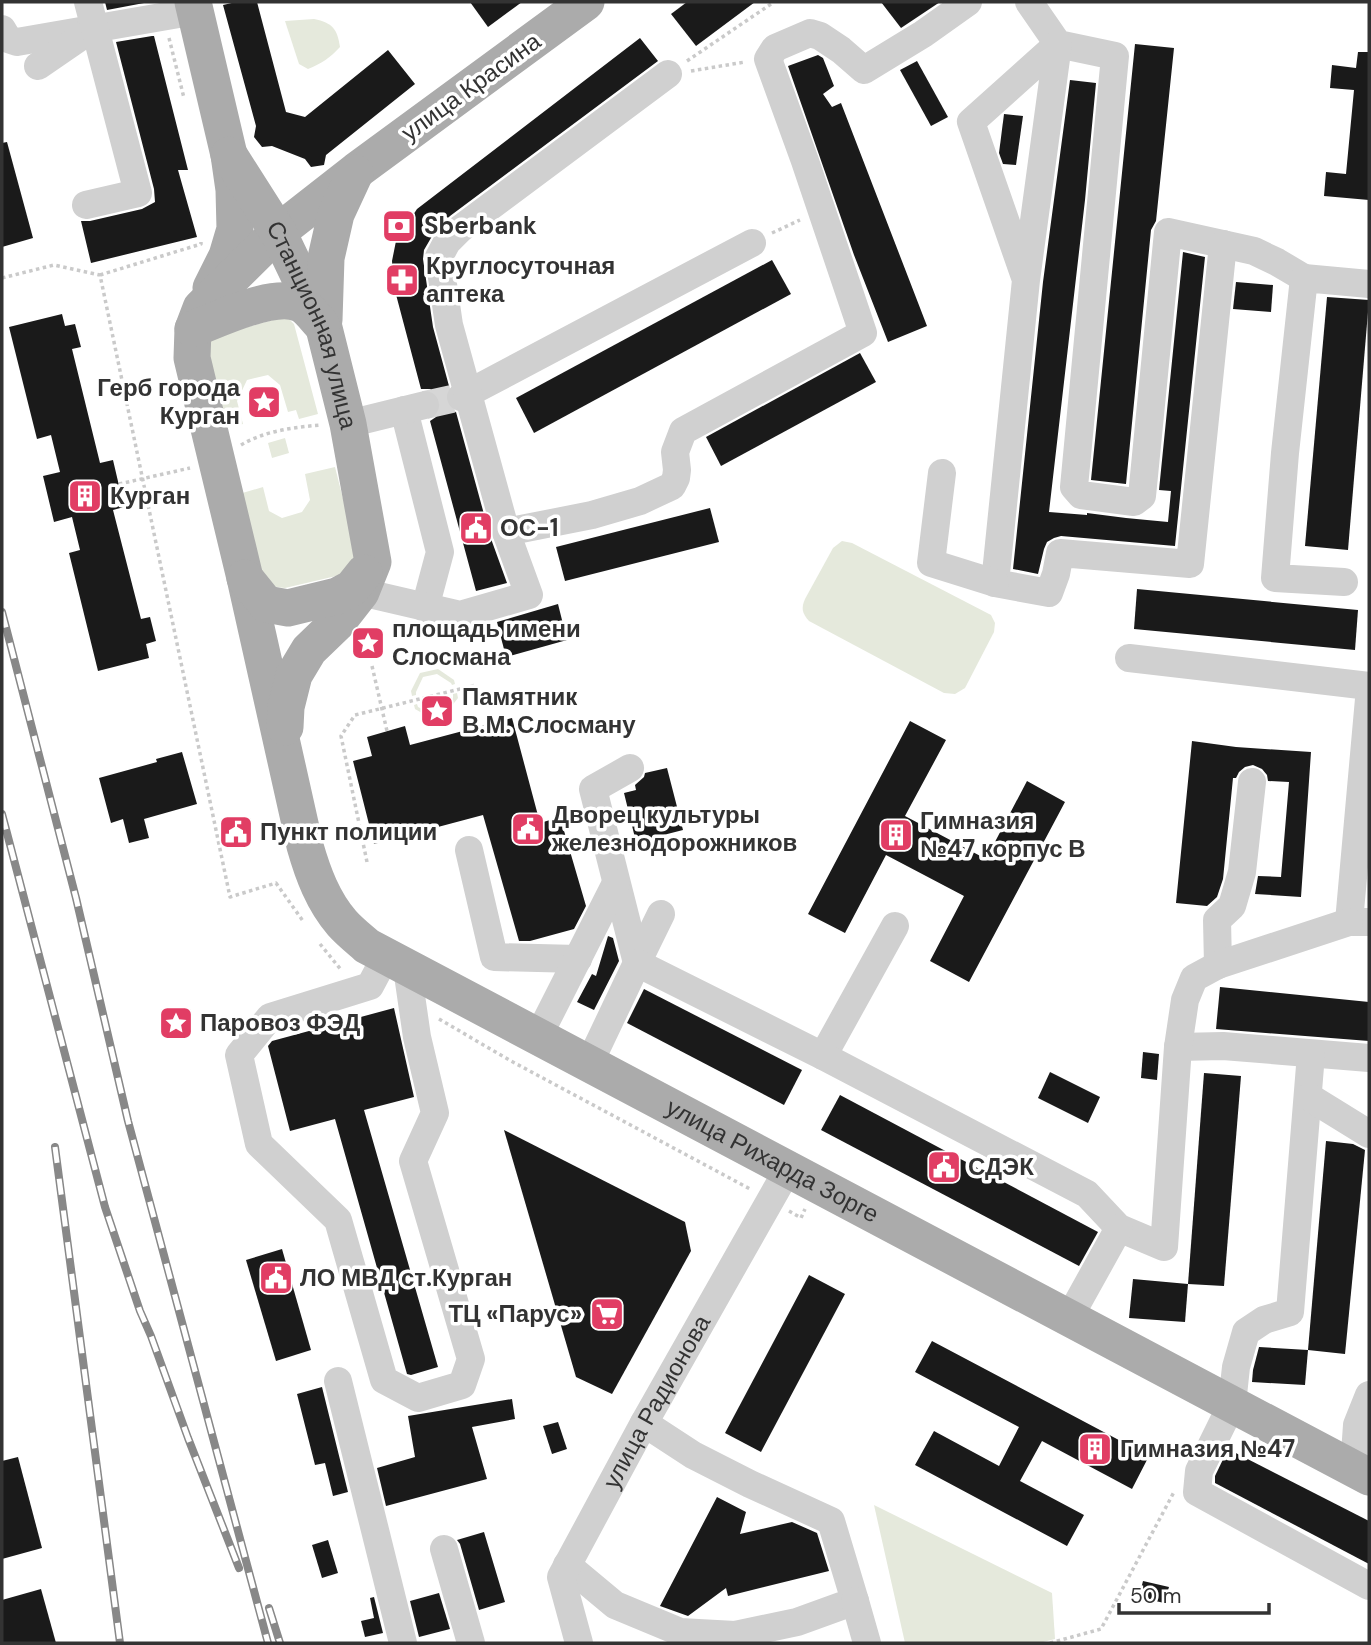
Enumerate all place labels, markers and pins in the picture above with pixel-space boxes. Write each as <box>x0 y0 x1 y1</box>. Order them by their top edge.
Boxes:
bank icon: Sberbank <box>380 207 418 245</box>
place label: Sberbank <box>424 210 537 241</box>
place label: Круглосуточная аптека <box>426 250 615 309</box>
pharmacy icon: Круглосуточная аптека <box>383 261 421 299</box>
place label: Герб города Курган <box>97 372 241 431</box>
place icon: Герб города Курган <box>245 383 283 421</box>
building icon: Курган <box>66 477 104 515</box>
place label: Курган <box>110 480 190 511</box>
public building icon: ОС-1 <box>457 509 495 547</box>
place label: ОС-1 <box>500 512 559 543</box>
place label: площадь имени Слосмана <box>392 613 581 672</box>
place icon: площадь имени Слосмана <box>349 624 387 662</box>
place label: Памятник В.М. Слосману <box>462 681 636 740</box>
place icon: Памятник В.М. Слосману <box>418 692 456 730</box>
place label: Дворец культуры железнодорожников <box>551 799 797 858</box>
place label: Гимназия №47 корпус В <box>920 805 1085 864</box>
public building icon: Дворец культуры железнодорожников <box>509 810 547 848</box>
public building icon: Пункт полиции <box>217 813 255 851</box>
place label: Пункт полиции <box>260 816 437 847</box>
building icon: Гимназия №47 корпус В <box>877 816 915 854</box>
place icon: Паровоз ФЭД <box>157 1004 195 1042</box>
place label: Паровоз ФЭД <box>200 1007 360 1038</box>
public building icon: СДЭК <box>925 1148 963 1186</box>
place label: СДЭК <box>968 1151 1034 1182</box>
public building icon: ЛО МВД ст.Курган <box>257 1259 295 1297</box>
place label: ЛО МВД ст.Курган <box>300 1262 512 1293</box>
supermarket icon: ТЦ «Парус» <box>588 1295 626 1333</box>
place label: ТЦ «Парус» <box>448 1298 582 1329</box>
building icon: Гимназия №47 <box>1076 1430 1114 1468</box>
place label: Гимназия №47 <box>1120 1433 1295 1464</box>

